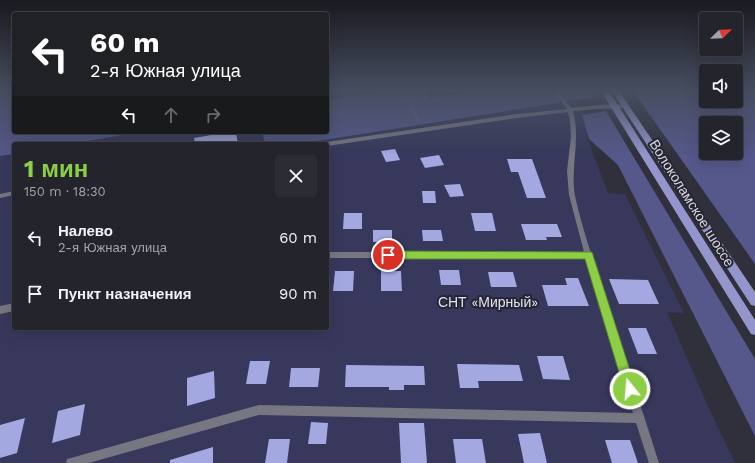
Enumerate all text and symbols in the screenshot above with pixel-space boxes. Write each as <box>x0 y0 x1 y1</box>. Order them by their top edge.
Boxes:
north arrow <box>699 12 743 56</box>
map controls <box>699 12 743 160</box>
text: 60 m <box>90 26 160 59</box>
icon: left <box>24 28 76 80</box>
text: 2-я Южная улица <box>90 60 241 81</box>
button: sound <box>699 64 743 108</box>
icon: left <box>118 104 140 126</box>
icon: ahead <box>160 104 182 126</box>
icon: right <box>202 104 224 126</box>
button: layers <box>699 116 743 160</box>
street label: Волоколамское шоссе <box>646 137 738 270</box>
text: 1 мин <box>24 155 88 183</box>
button: close <box>275 155 317 197</box>
text: 150 m · 18:30 <box>24 184 106 199</box>
text: Налево <box>58 222 113 240</box>
icon: left <box>24 227 46 249</box>
text: 60 m <box>279 229 317 247</box>
pin <box>371 238 405 272</box>
text: 2-я Южная улица <box>58 240 167 255</box>
icon: arrive <box>377 244 399 266</box>
icon: arrive <box>24 283 46 305</box>
text: Пункт назначения <box>58 285 191 303</box>
text: 90 m <box>279 285 317 303</box>
park label: СНТ «Мирный» <box>438 294 538 310</box>
position arrow <box>609 368 651 410</box>

